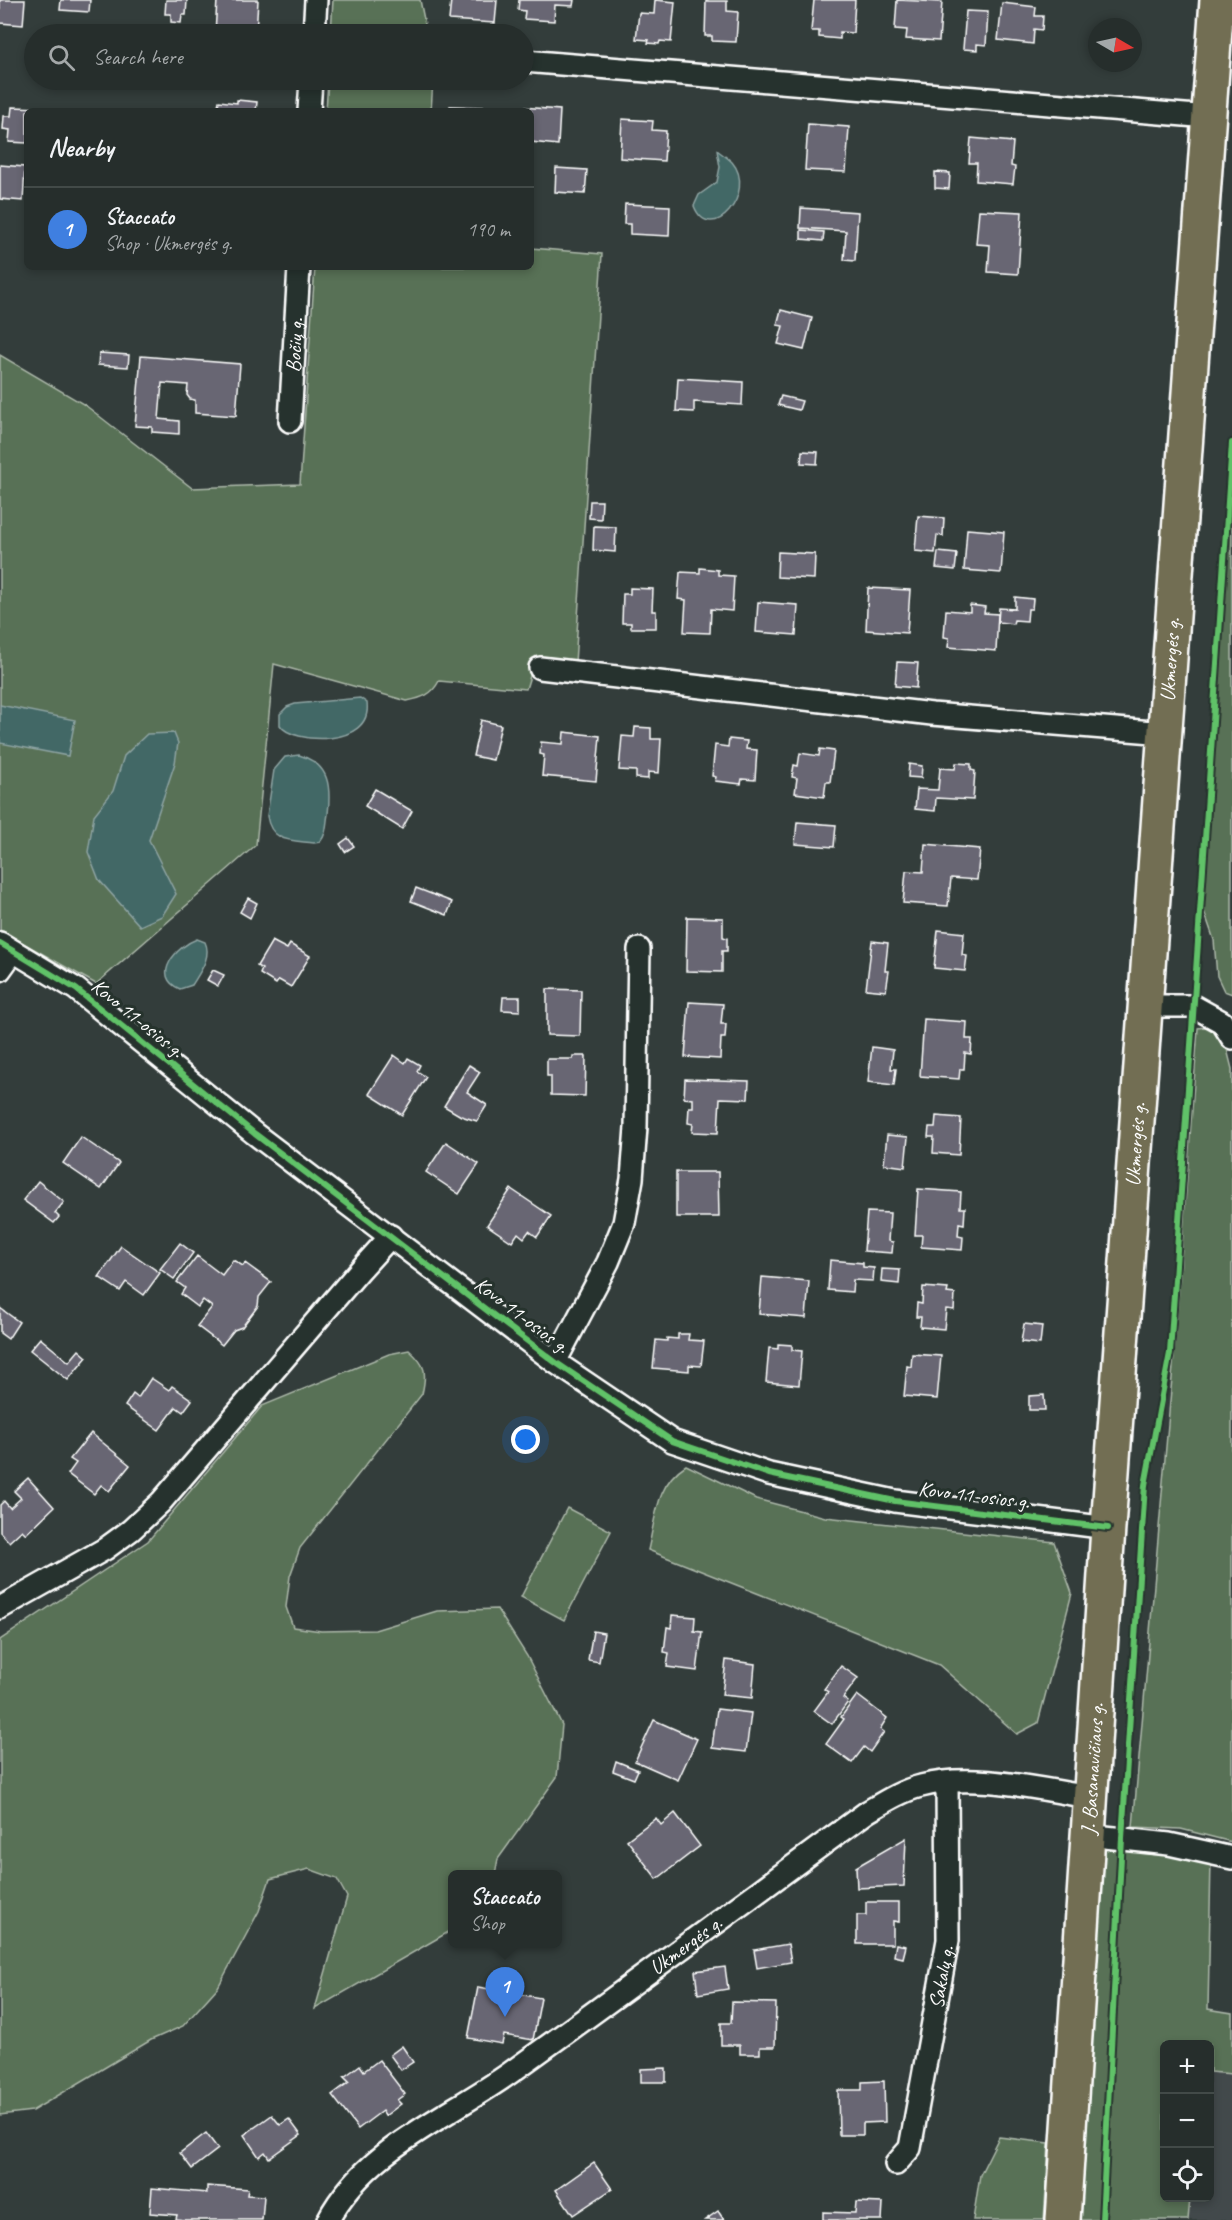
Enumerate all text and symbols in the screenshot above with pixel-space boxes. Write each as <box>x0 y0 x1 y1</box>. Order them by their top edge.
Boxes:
north arrow <box>1088 18 1142 72</box>
search box <box>24 24 534 90</box>
icon: search <box>45 41 78 74</box>
text: Search here <box>93 43 183 71</box>
text: Nearby <box>48 131 113 164</box>
text: Staccato <box>105 203 174 231</box>
text: 1 <box>63 217 72 242</box>
text: 190 m <box>467 217 510 242</box>
text: Shop · Ukmergės g. <box>105 231 232 256</box>
street label: Bočių g. <box>280 316 309 373</box>
street label: Ukmergės g. <box>1154 616 1186 702</box>
street label: Kovo 11-osios g. <box>86 973 190 1064</box>
street label: Ukmergės g. <box>1119 1101 1151 1187</box>
street label: Kovo 11-osios g. <box>469 1271 575 1360</box>
your location <box>511 1425 540 1454</box>
street label: Kovo 11-osios g. <box>917 1475 1032 1515</box>
street label: J. Basanavičiaus g. <box>1075 1701 1110 1837</box>
popup <box>448 1870 562 1948</box>
text: Staccato <box>470 1883 540 1911</box>
street label: Ukmergės g. <box>644 1909 728 1980</box>
text: Shop <box>470 1911 505 1936</box>
street label: Sakalų g. <box>923 1943 960 2011</box>
pin: 1 <box>486 1968 524 2017</box>
map controls <box>1160 2040 1214 2202</box>
button: + <box>1160 2040 1214 2094</box>
button: − <box>1160 2094 1214 2148</box>
button: locate <box>1160 2148 1214 2202</box>

